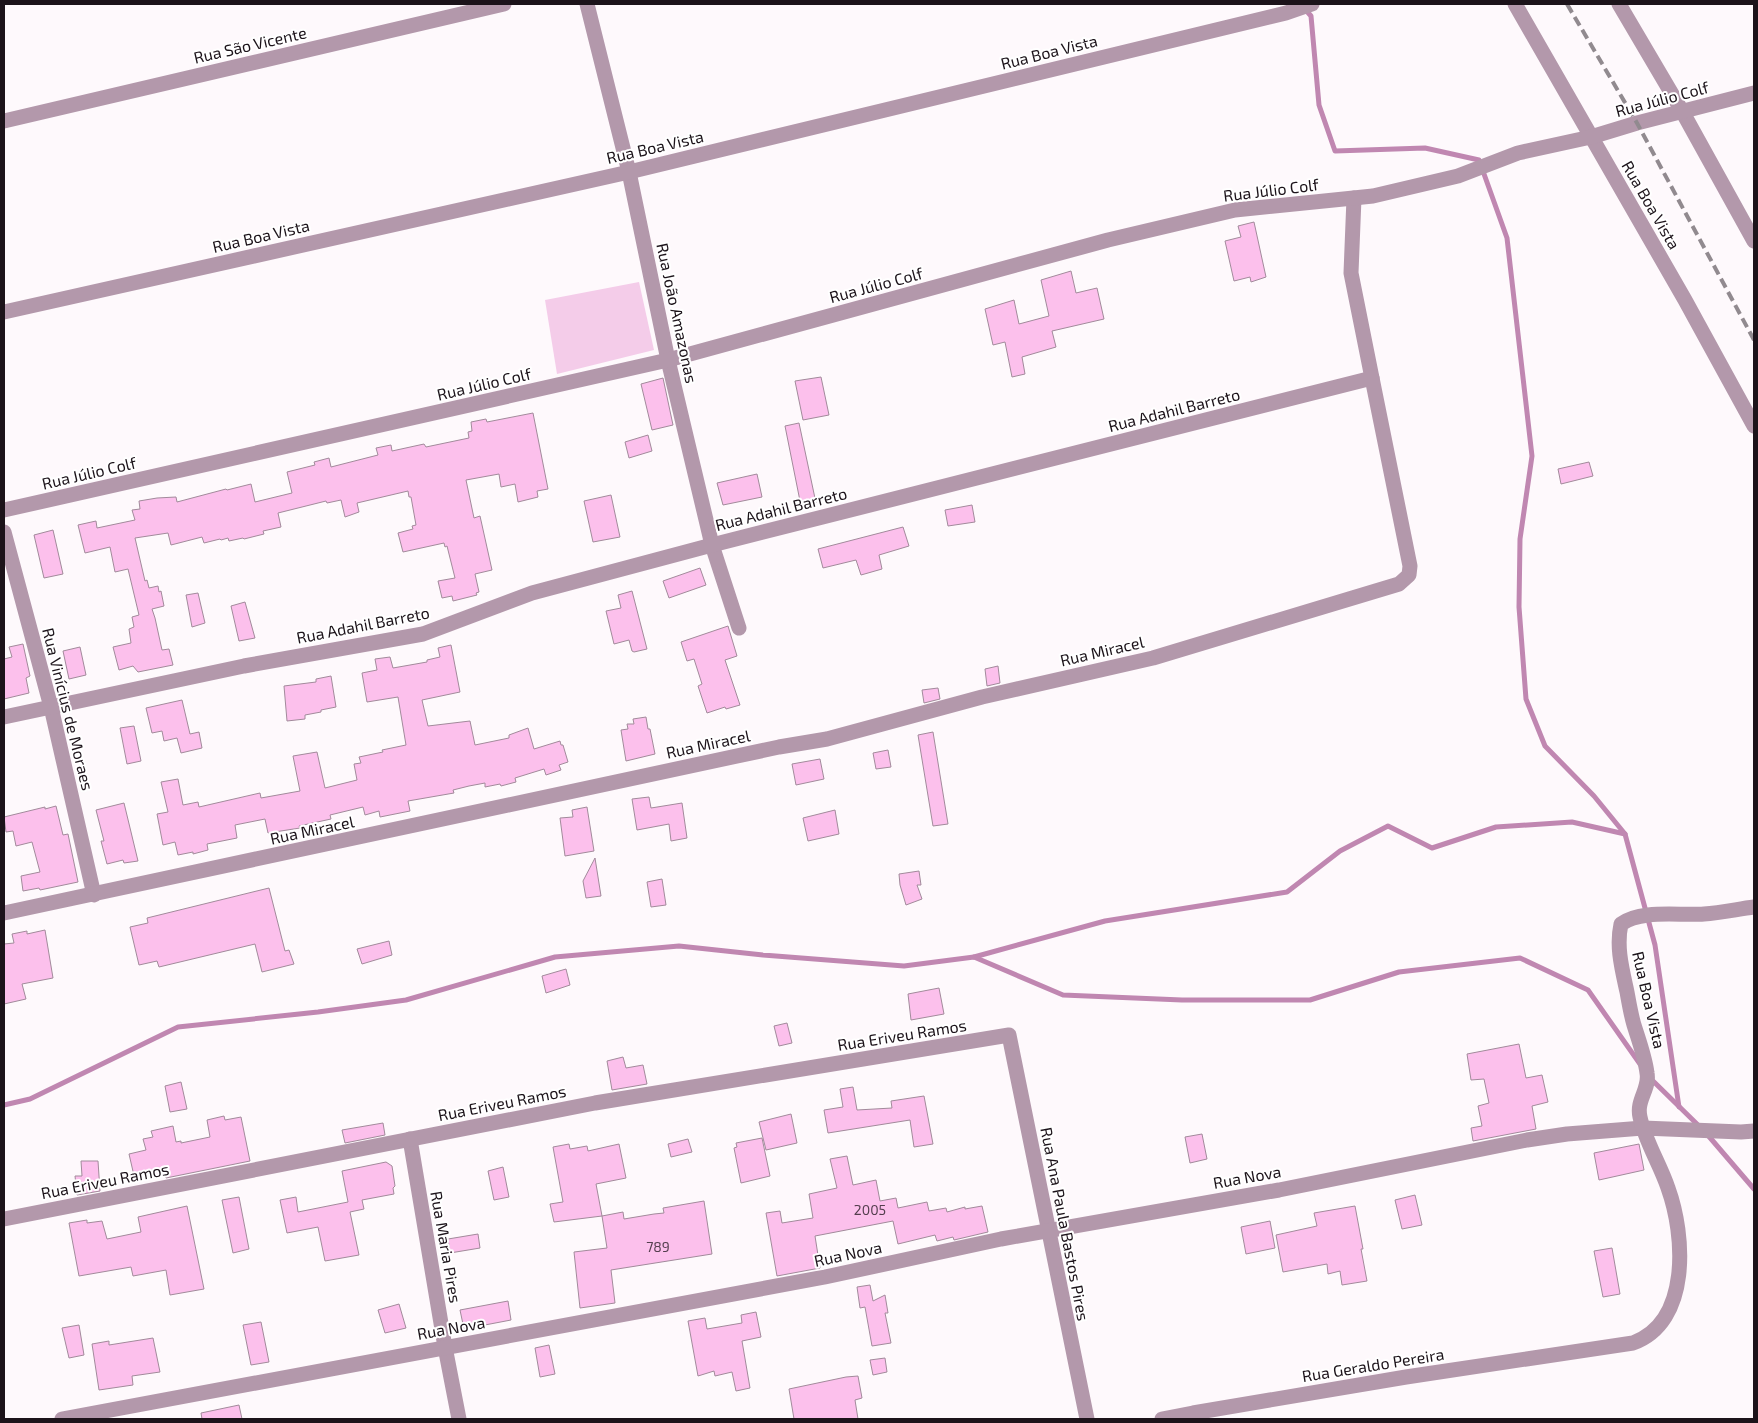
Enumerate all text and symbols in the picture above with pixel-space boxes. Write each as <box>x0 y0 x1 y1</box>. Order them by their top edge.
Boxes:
street label: Rua São Vicente <box>192 22 308 67</box>
street label: Rua Boa Vista <box>999 30 1099 73</box>
street label: Rua Júlio Colf <box>1613 77 1712 120</box>
street label: Rua Boa Vista <box>604 126 705 167</box>
street label: Rua Boa Vista <box>1618 157 1684 252</box>
street label: Rua Júlio Colf <box>1222 174 1321 205</box>
street label: Rua Boa Vista <box>210 215 311 256</box>
street label: Rua João Amazonas <box>653 241 702 385</box>
street label: Rua Júlio Colf <box>827 263 926 306</box>
street label: Rua Júlio Colf <box>435 363 534 404</box>
street label: Rua Adahil Barreto <box>1106 384 1242 435</box>
street label: Rua Júlio Colf <box>40 452 139 493</box>
street label: Rua Adahil Barreto <box>713 483 849 534</box>
street label: Rua Adahil Barreto <box>295 602 431 647</box>
street label: Rua Vinícius de Moraes <box>39 626 98 792</box>
street label: Rua Miracel <box>1058 632 1146 669</box>
street label: Rua Miracel <box>664 725 752 762</box>
street label: Rua Miracel <box>268 811 356 848</box>
street label: Rua Boa Vista <box>1629 949 1670 1050</box>
street label: Rua Eriveu Ramos <box>836 1015 968 1054</box>
street label: Rua Eriveu Ramos <box>436 1081 568 1124</box>
street label: Rua Ana Paula Bastos Pires <box>1037 1125 1094 1322</box>
street label: Rua Eriveu Ramos <box>39 1159 171 1202</box>
street label: Rua Nova <box>1211 1161 1282 1192</box>
street label: Rua Maria Pires <box>427 1189 466 1304</box>
house number: 2005 <box>854 1201 886 1218</box>
street label: Rua Nova <box>812 1237 884 1270</box>
house number: 789 <box>646 1238 670 1255</box>
street label: Rua Nova <box>415 1312 486 1343</box>
street label: Rua Geraldo Pereira <box>1300 1344 1445 1385</box>

